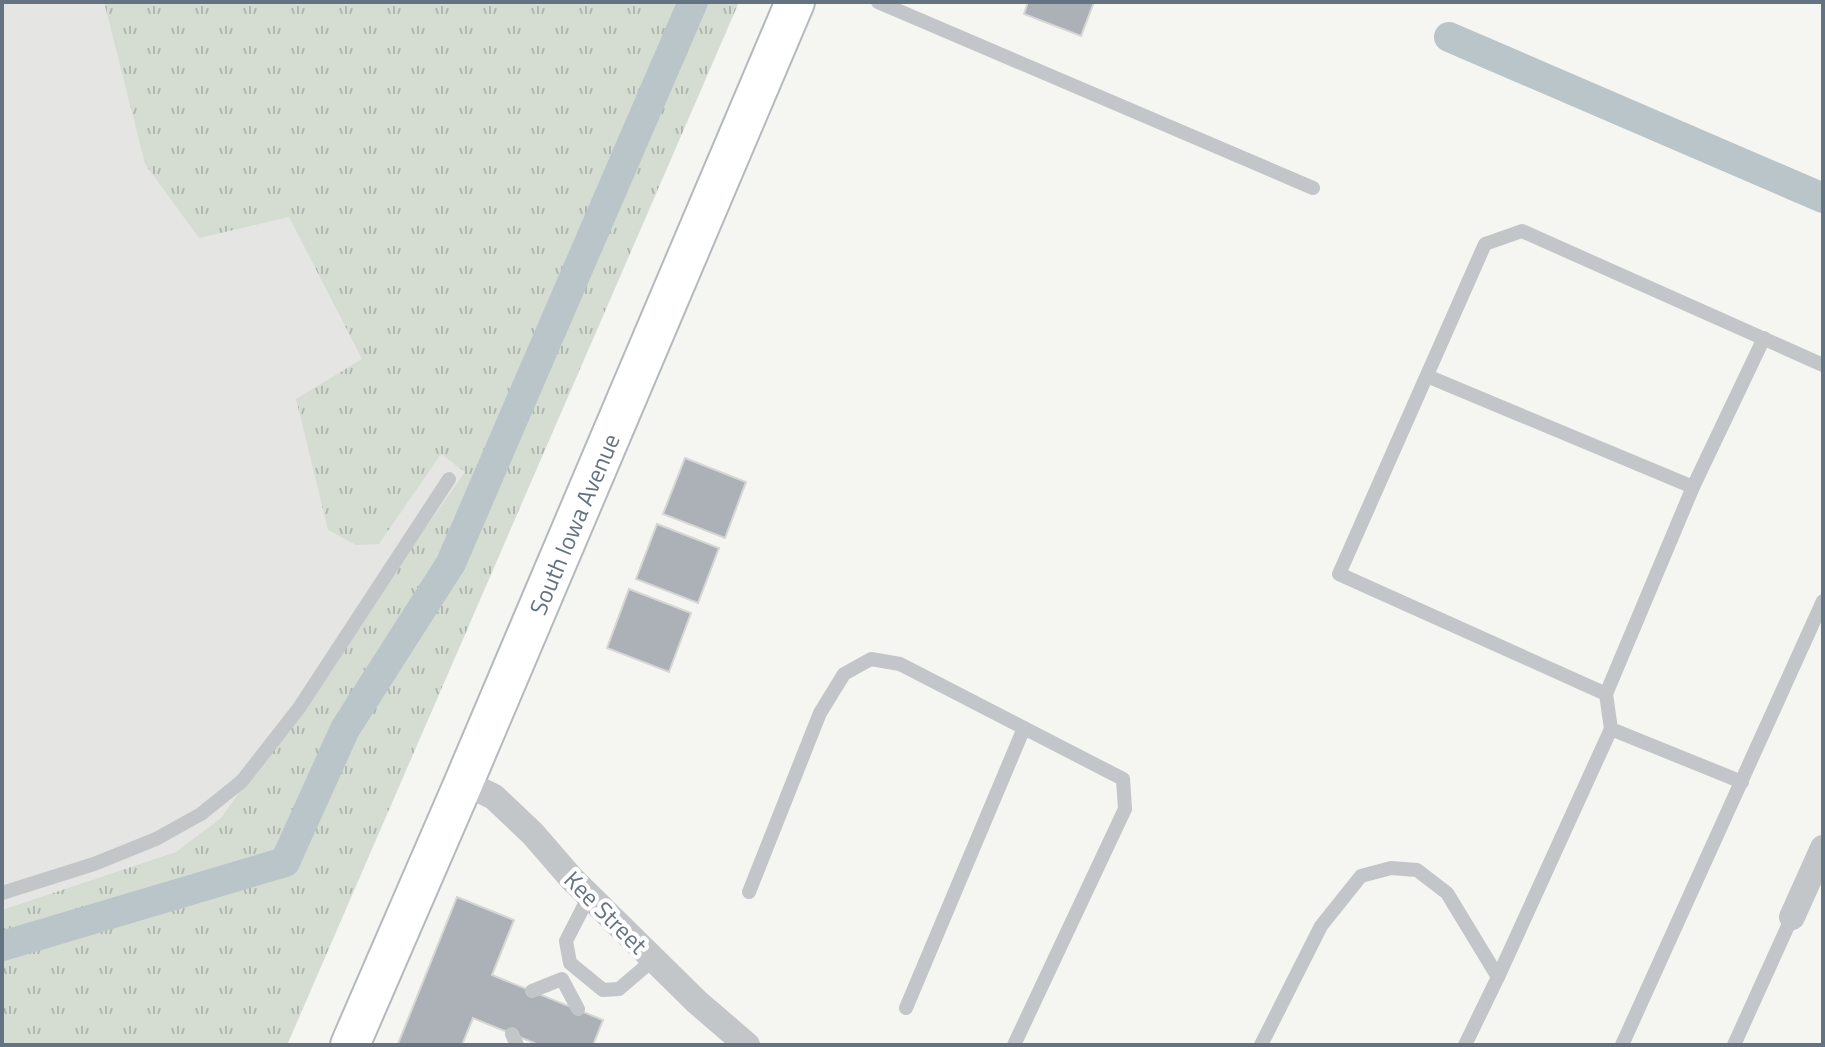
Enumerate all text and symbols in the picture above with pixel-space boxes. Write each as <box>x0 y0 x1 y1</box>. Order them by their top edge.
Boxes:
street label: South Iowa Avenue <box>520 428 628 620</box>
street label: Kee Street <box>556 862 656 962</box>

